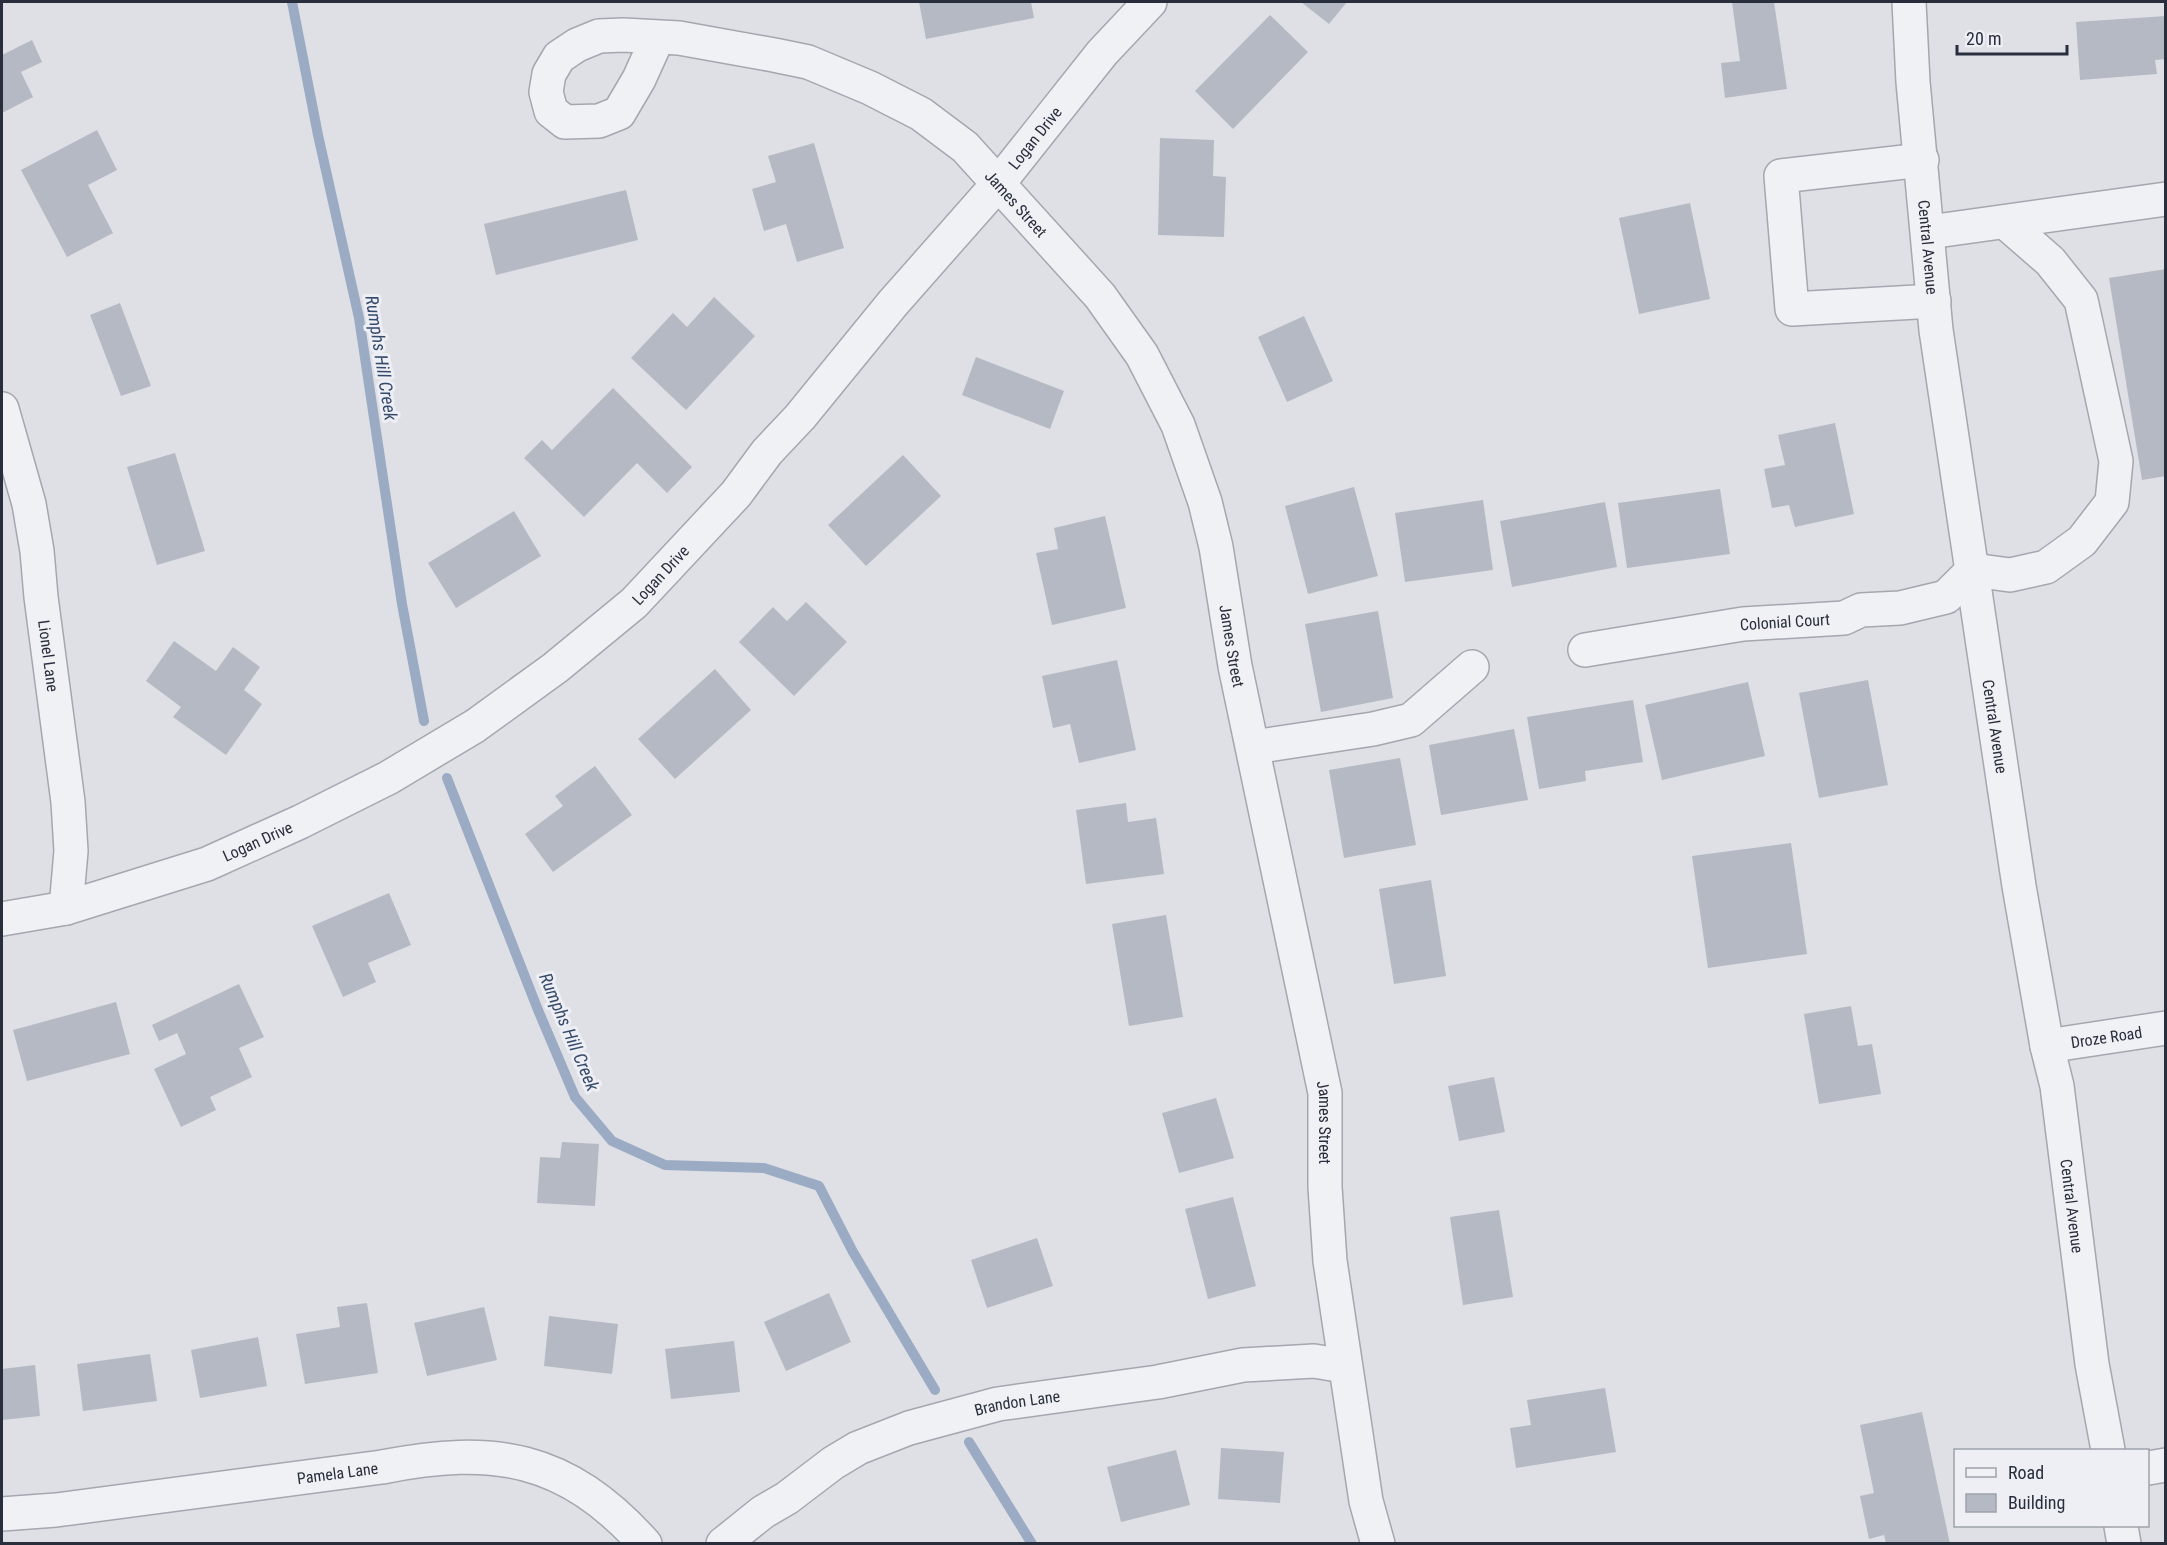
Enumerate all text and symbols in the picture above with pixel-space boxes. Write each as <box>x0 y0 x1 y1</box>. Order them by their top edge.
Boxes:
scale bar <box>1957 18 2066 56</box>
text: 20 m <box>1966 28 2001 49</box>
street label: Logan Drive <box>1004 103 1066 173</box>
street label: James Street <box>981 167 1051 241</box>
street label: Central Avenue <box>1914 199 1942 295</box>
water label: Rumphs Hill Creek <box>361 294 402 423</box>
street label: Logan Drive <box>628 542 693 609</box>
street label: James Street <box>1215 603 1248 689</box>
street label: Colonial Court <box>1739 610 1831 634</box>
street label: Lionel Lane <box>34 619 62 693</box>
street label: Central Avenue <box>1978 678 2011 775</box>
street label: Logan Drive <box>220 818 296 866</box>
water label: Rumphs Hill Creek <box>535 970 604 1095</box>
street label: Droze Road <box>2069 1023 2143 1052</box>
street label: James Street <box>1313 1079 1334 1164</box>
street label: Central Avenue <box>2056 1158 2087 1254</box>
street label: Brandon Lane <box>972 1387 1061 1420</box>
legend <box>1954 1449 2149 1527</box>
street label: Pamela Lane <box>296 1459 379 1488</box>
text: Road <box>2008 1462 2044 1483</box>
text: Building <box>2008 1492 2065 1513</box>

